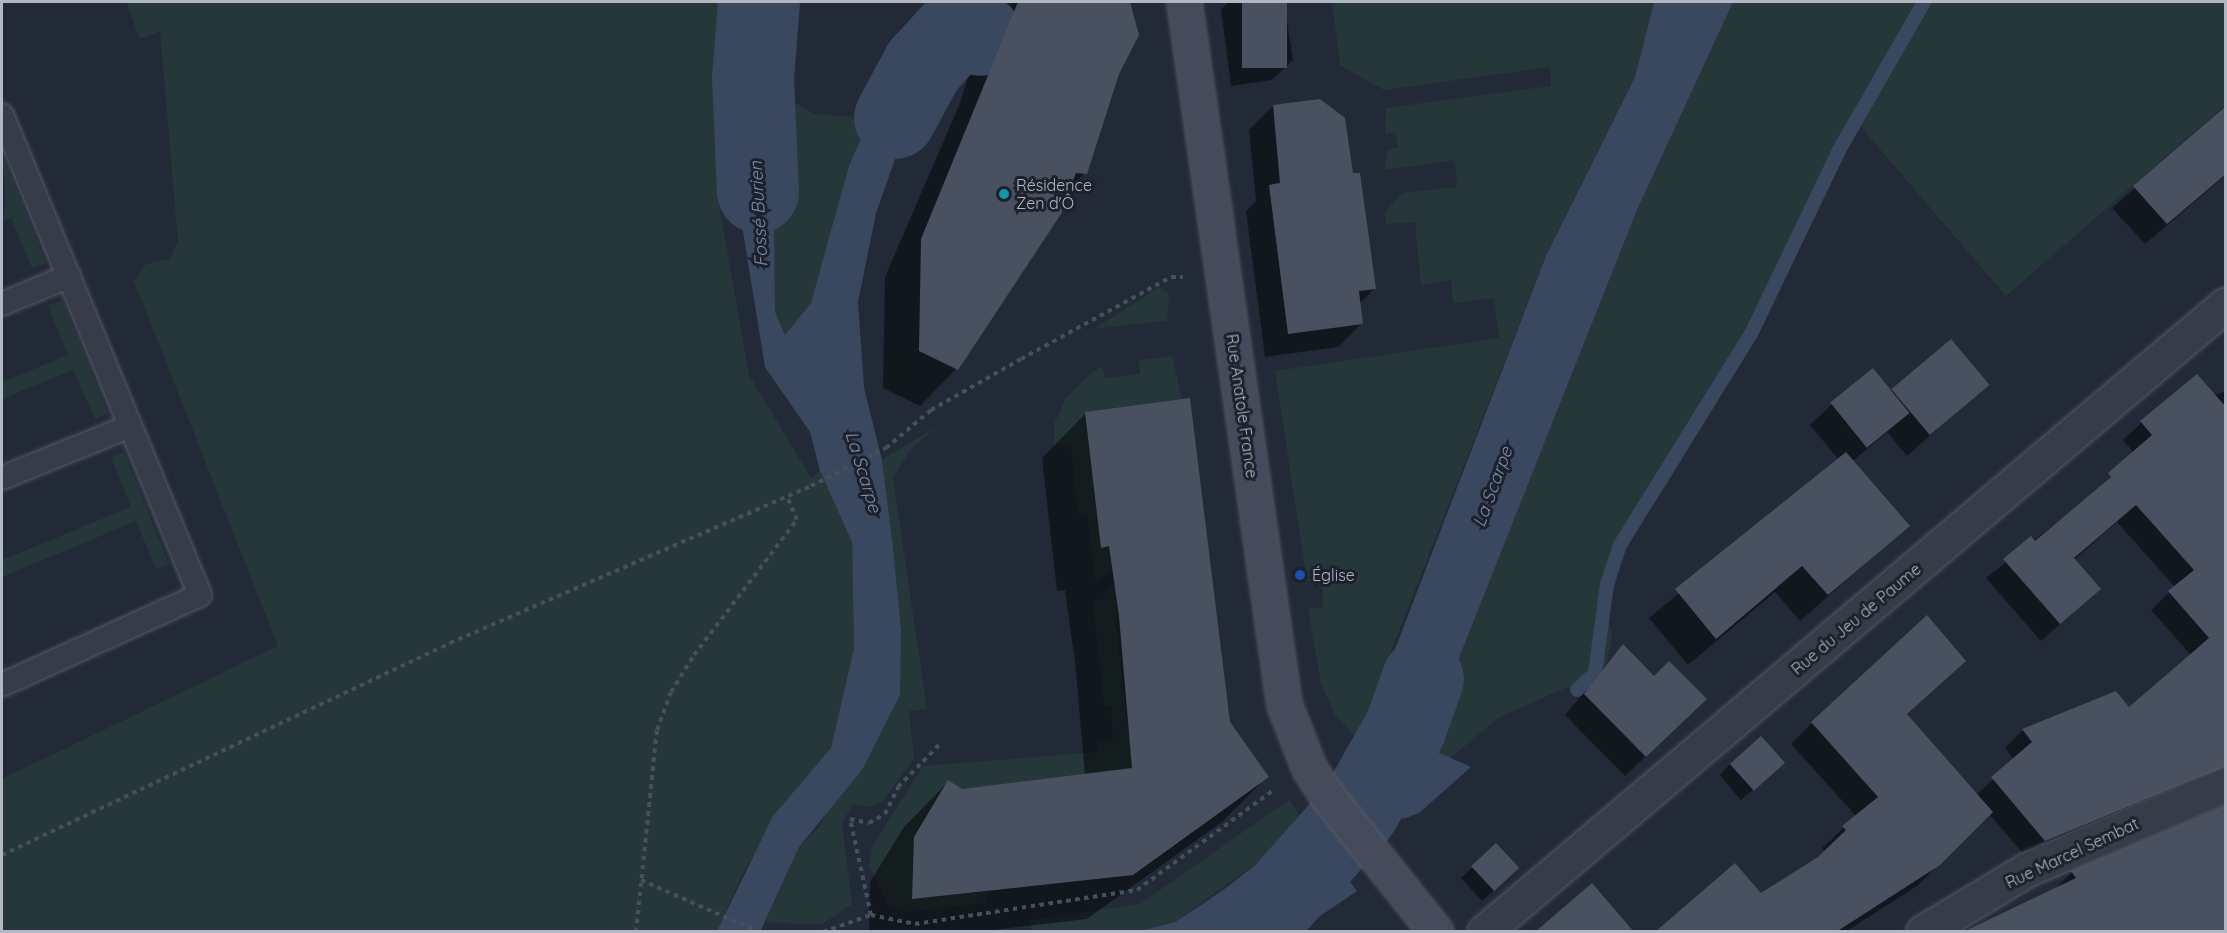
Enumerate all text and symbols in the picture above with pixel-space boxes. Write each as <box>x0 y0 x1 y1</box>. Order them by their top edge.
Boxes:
water label: Fossé Burien <box>745 160 773 268</box>
place label: Résidence Zen d'Ô <box>1016 175 1092 213</box>
marker: Résidence Zen d'Ô <box>997 187 1011 201</box>
street label: Rue Anatole France <box>1222 333 1262 479</box>
water label: La Scarpe <box>840 429 886 515</box>
water label: La Scarpe <box>1469 444 1517 530</box>
street label: Rue du Jeu de Paume <box>1787 559 1925 679</box>
place label: Église <box>1312 565 1355 585</box>
marker: Église <box>1293 568 1307 582</box>
street label: Rue Marcel Sembat <box>2002 814 2142 892</box>

